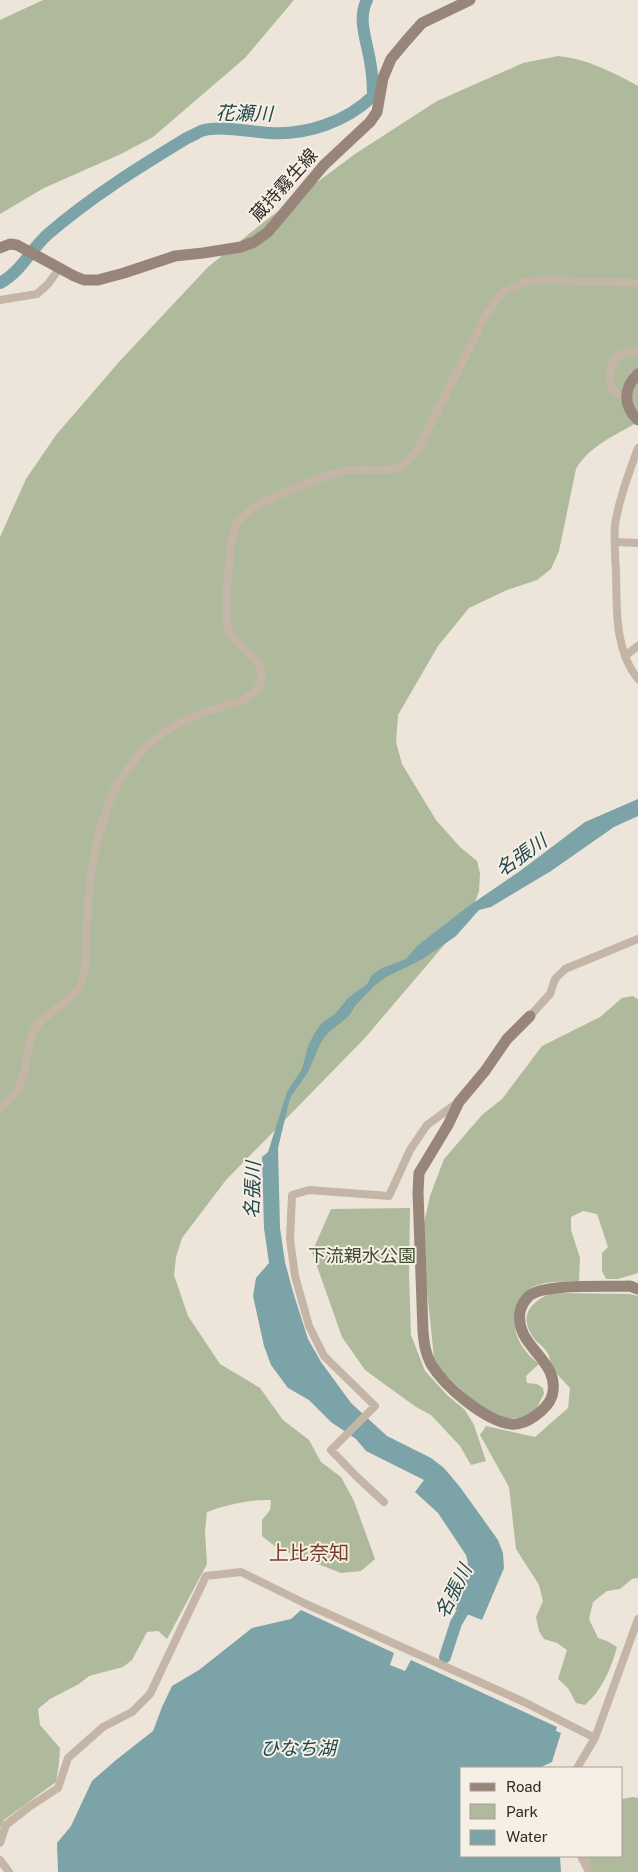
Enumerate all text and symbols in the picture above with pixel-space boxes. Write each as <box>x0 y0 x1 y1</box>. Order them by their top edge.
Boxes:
water label: 花瀬川 <box>215 102 275 125</box>
street label: 蔵持霧生線 <box>246 144 322 225</box>
water label: 名張川 <box>491 828 552 880</box>
water label: 名張川 <box>240 1159 264 1219</box>
park label: 下流親水公園 <box>308 1245 416 1266</box>
district label: 上比奈知 <box>269 1541 349 1565</box>
water label: 名張川 <box>430 1559 477 1621</box>
water label: ひなち湖 <box>260 1737 339 1759</box>
legend <box>460 1767 623 1857</box>
text: Road <box>506 1778 542 1795</box>
text: Park <box>506 1803 538 1820</box>
text: Water <box>506 1828 548 1845</box>

